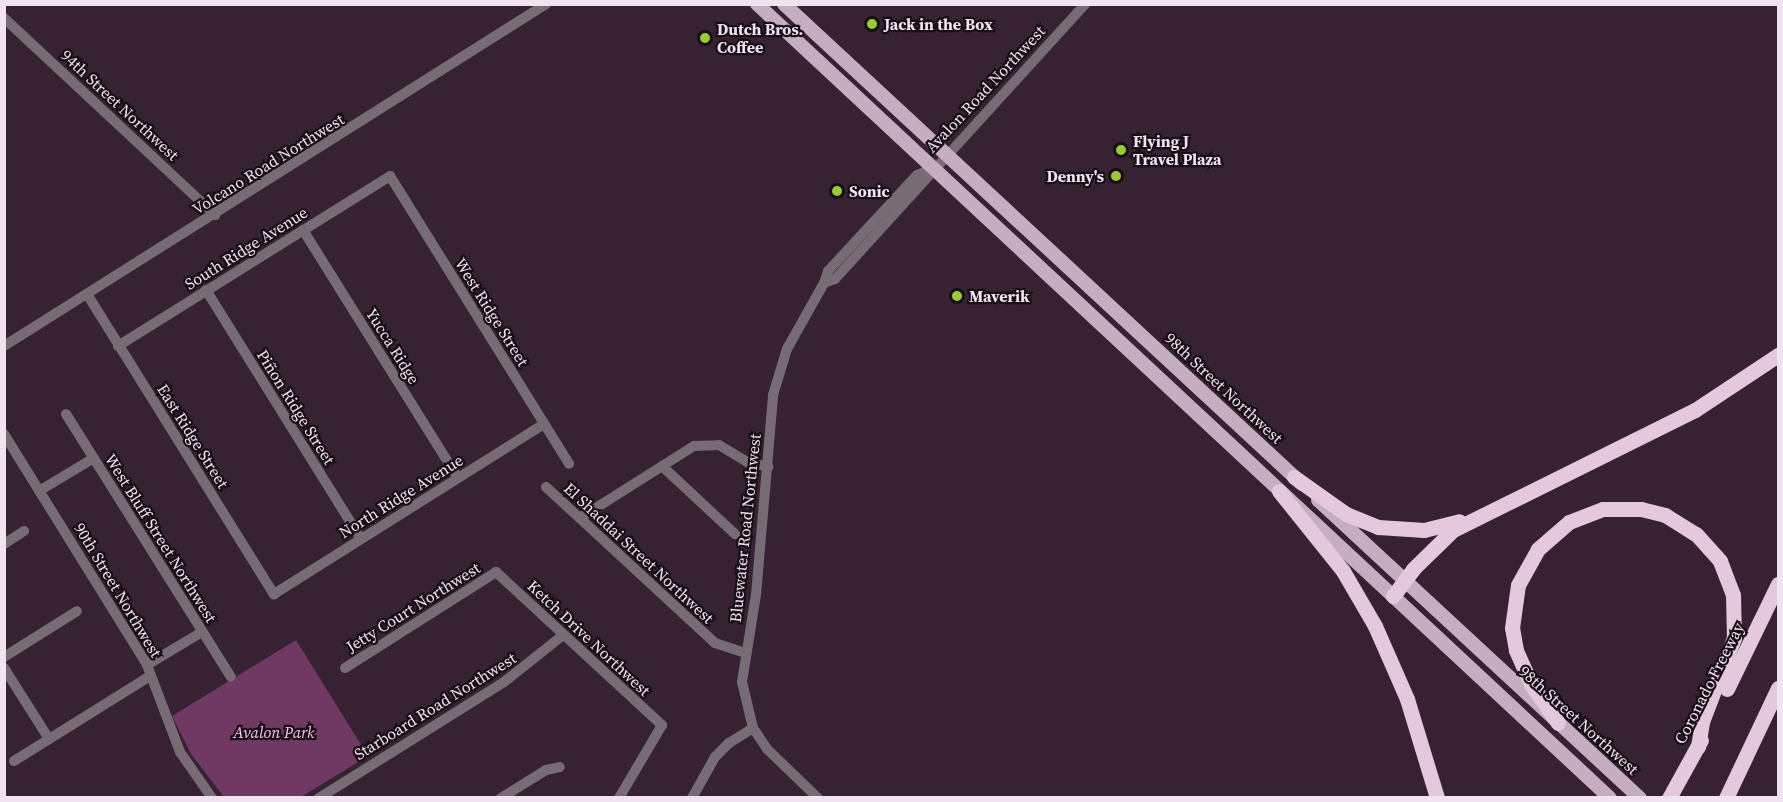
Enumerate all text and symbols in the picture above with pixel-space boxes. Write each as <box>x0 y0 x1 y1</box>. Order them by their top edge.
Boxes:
place label: Jack in the Box <box>884 14 993 34</box>
marker: Jack in the Box <box>865 17 879 31</box>
place label: Dutch Bros. Coffee <box>717 19 803 57</box>
street label: Avalon Road Northwest <box>921 22 1049 156</box>
marker: Dutch Bros. Coffee <box>698 31 712 45</box>
street label: 94th Street Northwest <box>57 46 183 164</box>
street label: Volcano Road Northwest <box>189 109 347 219</box>
place label: Flying J Travel Plaza <box>1133 131 1221 169</box>
marker: Flying J Travel Plaza <box>1114 143 1128 157</box>
place label: Denny's <box>1046 166 1104 186</box>
marker: Denny's <box>1109 169 1123 183</box>
place label: Sonic <box>849 181 890 201</box>
marker: Sonic <box>830 184 844 198</box>
street label: South Ridge Avenue <box>181 202 311 294</box>
street label: West Ridge Street <box>451 254 533 370</box>
place label: Maverik <box>969 286 1030 306</box>
marker: Maverik <box>950 289 964 303</box>
street label: Yucca Ridge <box>362 304 424 388</box>
street label: 98th Street Northwest <box>1161 329 1287 447</box>
street label: Piñon Ridge Street <box>253 346 339 468</box>
street label: East Ridge Street <box>153 380 233 492</box>
street label: Bluewater Road Northwest <box>726 433 764 623</box>
street label: West Bluff Street Northwest <box>101 450 221 626</box>
street label: North Ridge Avenue <box>335 450 467 542</box>
street label: El Shaddai Street Northwest <box>560 479 718 627</box>
street label: 90th Street Northwest <box>70 519 166 661</box>
street label: Jetty Court Northwest <box>342 558 484 656</box>
street label: Ketch Drive Northwest <box>524 576 654 700</box>
street label: Coronado Freeway <box>1670 619 1748 747</box>
street label: Starboard Road Northwest <box>350 648 520 764</box>
street label: 98th Street Northwest <box>1516 661 1642 779</box>
park label: Avalon Park <box>233 722 315 742</box>

